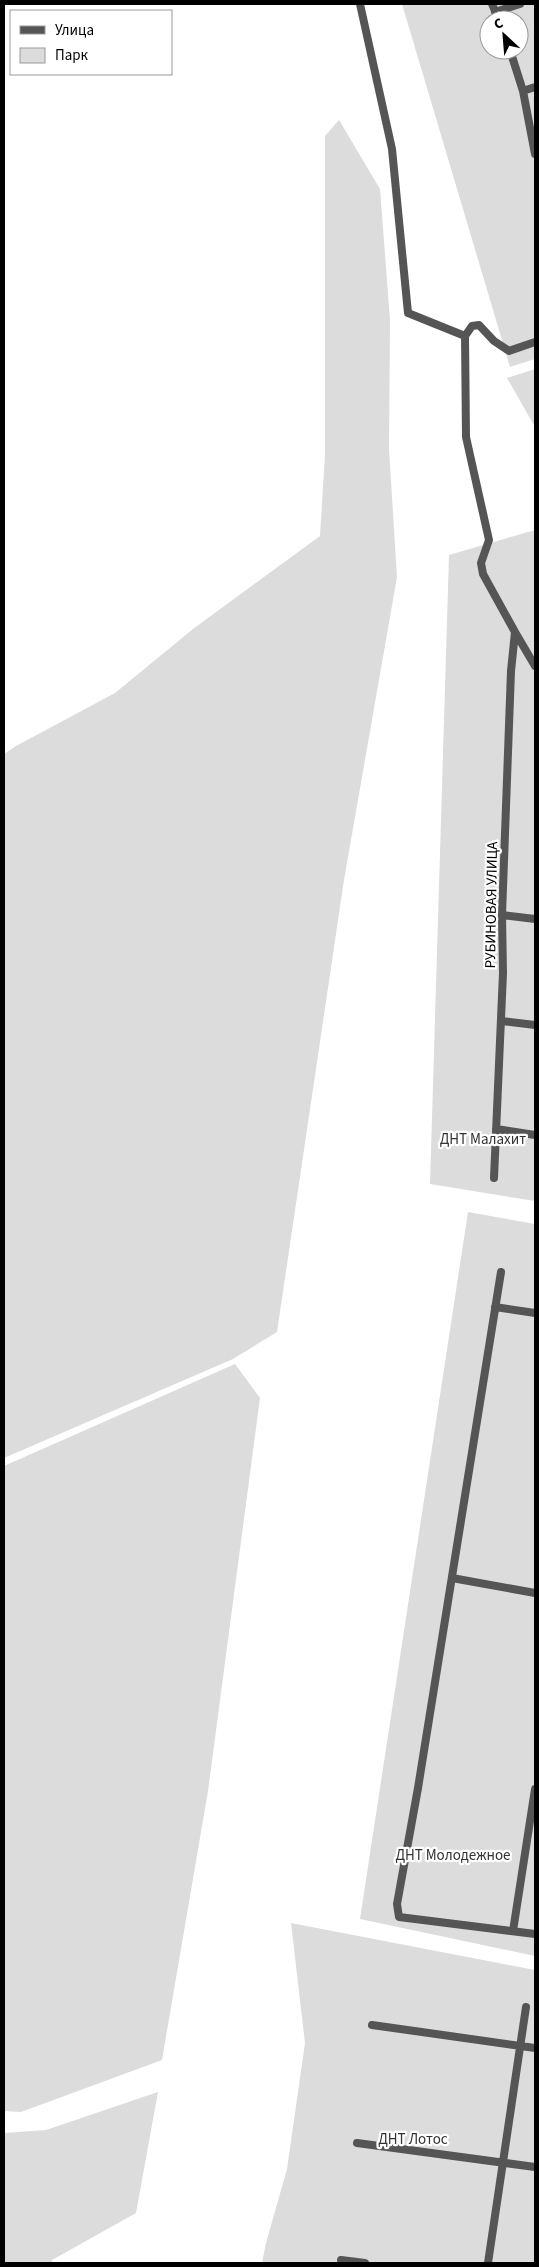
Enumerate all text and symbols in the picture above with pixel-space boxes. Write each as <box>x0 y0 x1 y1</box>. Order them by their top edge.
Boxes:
legend <box>10 10 172 75</box>
north arrow <box>479 10 529 60</box>
text: С <box>491 13 507 35</box>
text: Улица <box>55 20 94 41</box>
text: Парк <box>55 45 89 66</box>
street label: РУБИНОВАЯ УЛИЦА <box>480 841 503 969</box>
park label: ДНТ Малахит <box>440 1129 526 1150</box>
park label: ДНТ Молодежное <box>395 1845 511 1866</box>
park label: ДНТ Лотос <box>378 2129 448 2150</box>

